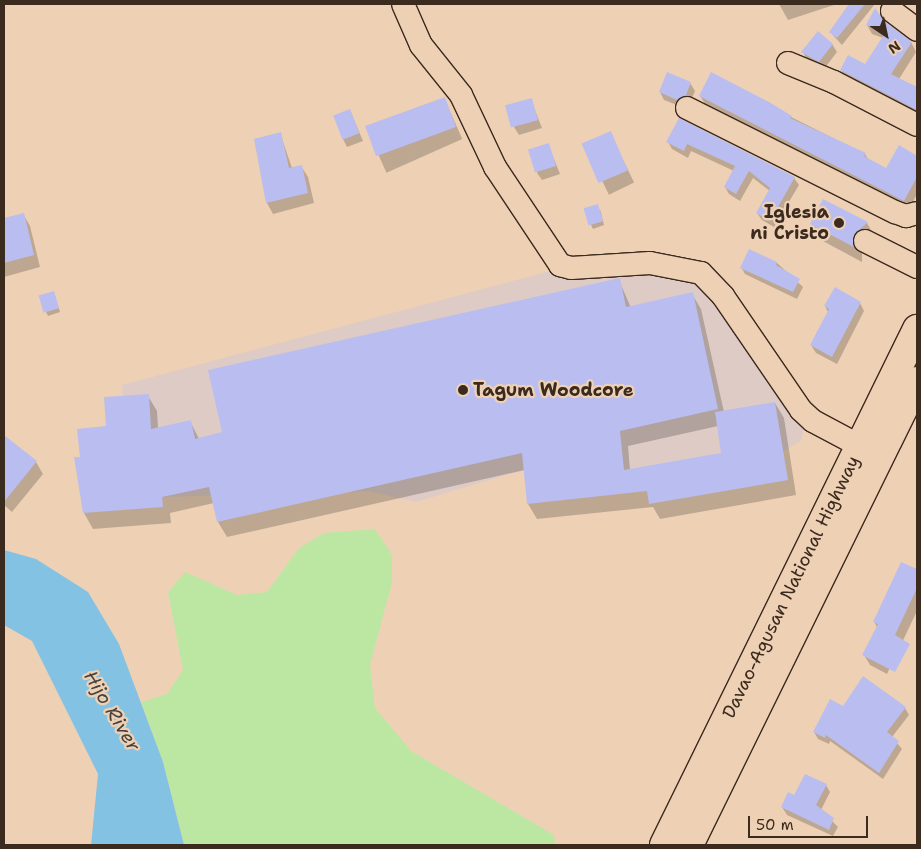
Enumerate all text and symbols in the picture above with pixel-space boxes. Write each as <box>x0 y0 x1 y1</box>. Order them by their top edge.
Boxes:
north arrow <box>861 10 911 60</box>
text: N <box>885 37 904 58</box>
place label: Iglesia ni Cristo <box>750 202 829 244</box>
marker: Iglesia ni Cristo <box>833 217 845 229</box>
place label: Tagum Woodcore <box>473 379 633 401</box>
marker: Tagum Woodcore <box>457 384 469 396</box>
street label: Davao-Agusan National Highway <box>718 452 864 722</box>
water label: Hijo River <box>79 666 145 756</box>
scale bar <box>751 806 871 838</box>
text: 50 m <box>756 815 794 835</box>

